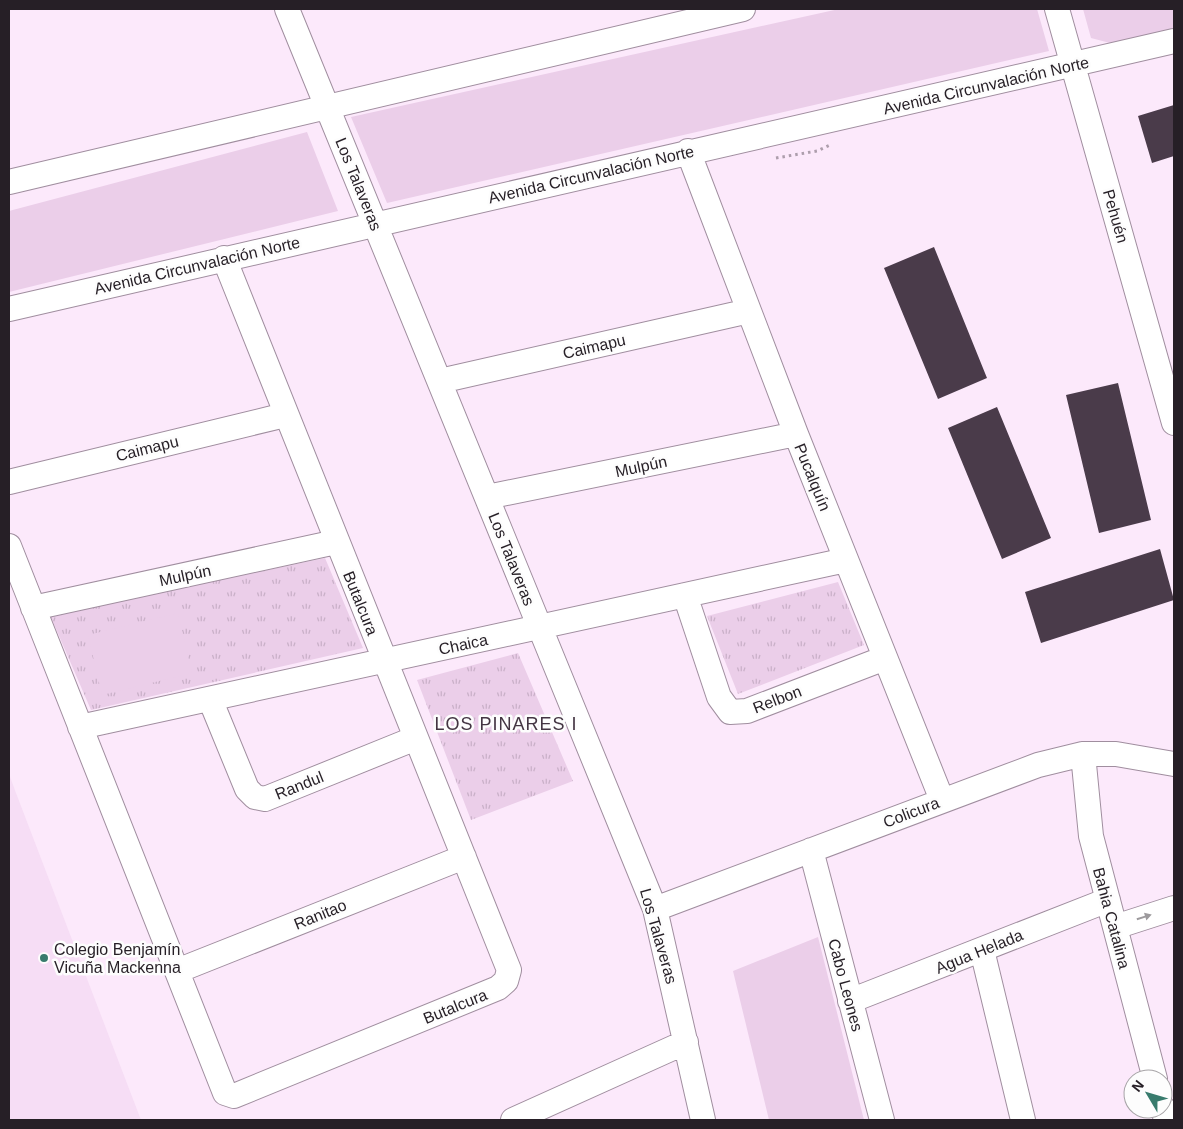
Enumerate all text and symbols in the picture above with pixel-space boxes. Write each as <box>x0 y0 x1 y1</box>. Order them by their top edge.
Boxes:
street label: Avenida Circunvalación Norte <box>882 54 1091 117</box>
street label: Los Talaveras <box>332 135 385 233</box>
street label: Avenida Circunvalación Norte <box>487 143 696 206</box>
street label: Pehuén <box>1100 187 1131 245</box>
street label: Avenida Circunvalación Norte <box>93 234 302 297</box>
street label: Caimapu <box>561 331 627 362</box>
street label: Caimapu <box>114 432 180 464</box>
street label: Pucalquín <box>791 441 834 513</box>
street label: Mulpún <box>614 453 669 480</box>
street label: Los Talaveras <box>485 510 538 608</box>
street label: Mulpún <box>158 562 213 589</box>
street label: Butalcura <box>340 569 381 638</box>
street label: Chaica <box>437 631 489 658</box>
street label: Relbon <box>750 682 804 716</box>
district label: LOS PINARES I <box>434 714 578 734</box>
street label: Randul <box>272 768 326 803</box>
street label: Colicura <box>881 794 942 831</box>
street label: Bahia Catalina <box>1090 866 1133 971</box>
street label: Los Talaveras <box>637 886 680 986</box>
street label: Ranitao <box>291 896 349 933</box>
one-way arrow <box>1137 913 1152 921</box>
street label: Agua Helada <box>933 926 1025 977</box>
street label: Cabo Leones <box>825 937 866 1033</box>
place label: Colegio Benjamín Vicuña Mackenna <box>54 941 181 976</box>
marker: Colegio Benjamín Vicuña Mackenna <box>38 952 50 964</box>
street label: Butalcura <box>421 986 490 1027</box>
north arrow <box>1123 1069 1173 1119</box>
text: N <box>1128 1077 1147 1095</box>

